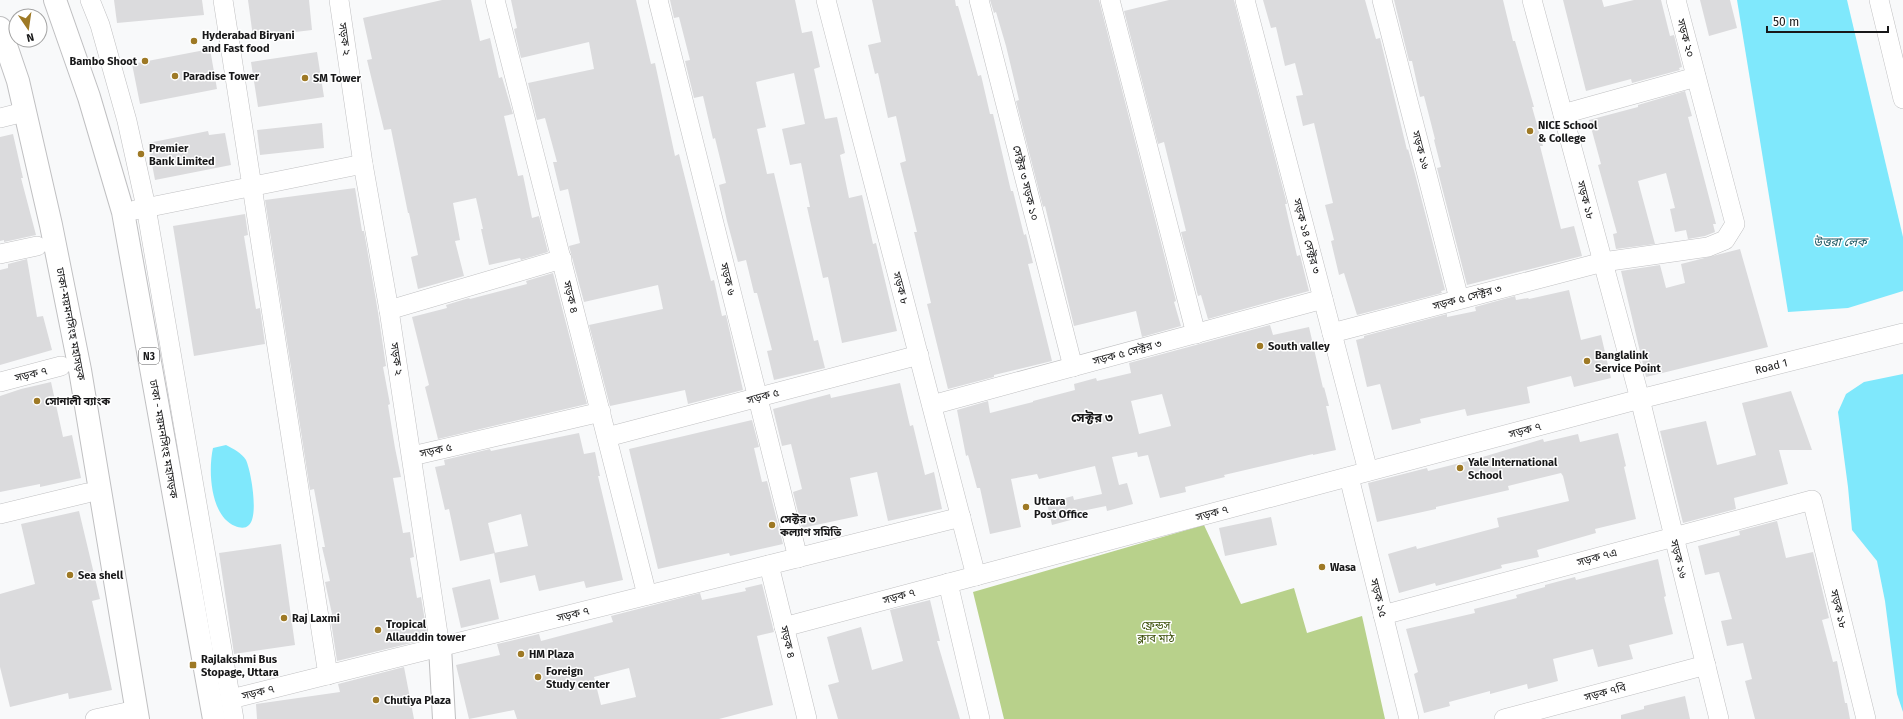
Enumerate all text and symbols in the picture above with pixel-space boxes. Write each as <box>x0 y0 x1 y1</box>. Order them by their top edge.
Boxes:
north arrow <box>8 8 48 48</box>
scale bar <box>1767 8 1888 34</box>
text: 50 m <box>1773 15 1799 29</box>
street label: সড়ক ২০ <box>1674 16 1697 59</box>
street label: সড়ক ২ <box>336 21 353 57</box>
place label: Hyderabad Biryani and Fast food <box>202 29 295 55</box>
text: N <box>25 30 35 44</box>
marker: Hyderabad Biryani and Fast food <box>189 36 199 46</box>
place label: Bambo Shoot <box>70 55 138 68</box>
marker: Bambo Shoot <box>140 56 150 66</box>
place label: Paradise Tower <box>183 70 260 83</box>
marker: Paradise Tower <box>170 71 180 81</box>
place label: SM Tower <box>313 72 362 85</box>
marker: SM Tower <box>300 73 310 83</box>
place label: NICE School & College <box>1538 119 1598 145</box>
marker: NICE School & College <box>1525 126 1535 136</box>
street label: সড়ক ১৬ <box>1409 128 1432 171</box>
place label: Premier Bank Limited <box>149 142 215 168</box>
street label: সেক্টর ৩ সড়ক ১০ <box>1010 144 1041 222</box>
marker: Premier Bank Limited <box>136 149 146 159</box>
street label: সড়ক ১৮ <box>1574 178 1597 221</box>
street label: সড়ক ১৪ সেক্টর ৩ <box>1290 196 1323 276</box>
water label: উত্তরা লেক <box>1813 235 1869 249</box>
street label: সড়ক ৬ <box>717 261 738 297</box>
street label: ঢাকা-ময়মনসিংহ মহাসড়ক <box>53 266 88 382</box>
street label: সড়ক ৮ <box>890 270 911 306</box>
street label: সড়ক ৪ <box>560 279 581 315</box>
street label: সড়ক ৫ সেক্টর ৩ <box>1430 282 1503 313</box>
street label: সড়ক ৫ সেক্টর ৩ <box>1090 337 1163 368</box>
place label: South valley <box>1268 340 1330 353</box>
street label: সড়ক ২ <box>387 341 406 377</box>
marker: South valley <box>1255 341 1265 351</box>
road number: N3 <box>139 348 159 364</box>
place label: Banglalink Service Point <box>1595 349 1661 375</box>
marker: Banglalink Service Point <box>1582 356 1592 366</box>
street label: Road 1 <box>1754 356 1789 377</box>
street label: সড়ক ৭ <box>13 364 49 385</box>
street label: ঢাকা - ময়মনসিংহ মহাসড়ক <box>146 378 180 500</box>
street label: সড়ক ৫ <box>745 386 781 407</box>
place label: সোনালী ব্যাংক <box>45 395 111 408</box>
marker: সোনালী ব্যাংক <box>32 396 42 406</box>
district label: সেক্টর ৩ <box>1071 410 1113 425</box>
street label: সড়ক ৭ <box>1507 420 1543 441</box>
street label: সড়ক ৫ <box>418 440 454 461</box>
place label: Yale International School <box>1467 456 1558 482</box>
marker: Yale International School <box>1455 463 1465 473</box>
place label: Uttara Post Office <box>1034 495 1088 521</box>
marker: Uttara Post Office <box>1021 502 1031 512</box>
street label: সড়ক ৭ <box>1194 503 1230 524</box>
place label: সেক্টর ৩ কল্যাণ সমিতি <box>779 513 841 539</box>
marker: সেক্টর ৩ কল্যাণ সমিতি <box>767 520 777 530</box>
street label: সড়ক ১৬ <box>1667 537 1690 580</box>
street label: সড়ক ৭এ <box>1575 546 1619 569</box>
place label: Wasa <box>1330 561 1356 574</box>
marker: Wasa <box>1317 562 1327 572</box>
place label: Sea shell <box>78 569 124 582</box>
marker: Sea shell <box>65 570 75 580</box>
street label: সড়ক ১৫ <box>1367 576 1390 619</box>
street label: সড়ক ৭ <box>881 586 917 607</box>
street label: সড়ক ১৮ <box>1827 587 1850 630</box>
street label: সড়ক ৭ <box>555 604 591 625</box>
place label: Raj Laxmi <box>292 612 340 625</box>
marker: Raj Laxmi <box>279 613 289 623</box>
place label: Tropical Allauddin tower <box>385 618 466 644</box>
park label: ফ্রেন্ডস ক্লাব মাঠ <box>1137 619 1175 645</box>
street label: সড়ক ৪ <box>777 624 798 660</box>
marker: Tropical Allauddin tower <box>373 625 383 635</box>
place label: HM Plaza <box>529 648 574 661</box>
marker: HM Plaza <box>516 649 526 659</box>
place label: Rajlakshmi Bus Stopage, Uttara <box>201 653 279 679</box>
marker: Rajlakshmi Bus Stopage, Uttara <box>188 660 198 670</box>
place label: Foreign Study center <box>546 665 610 691</box>
marker: Foreign Study center <box>533 672 543 682</box>
street label: সড়ক ৭বি <box>1582 681 1628 705</box>
street label: সড়ক ৭ <box>240 682 276 703</box>
place label: Chutiya Plaza <box>384 694 451 707</box>
marker: Chutiya Plaza <box>371 695 381 705</box>

